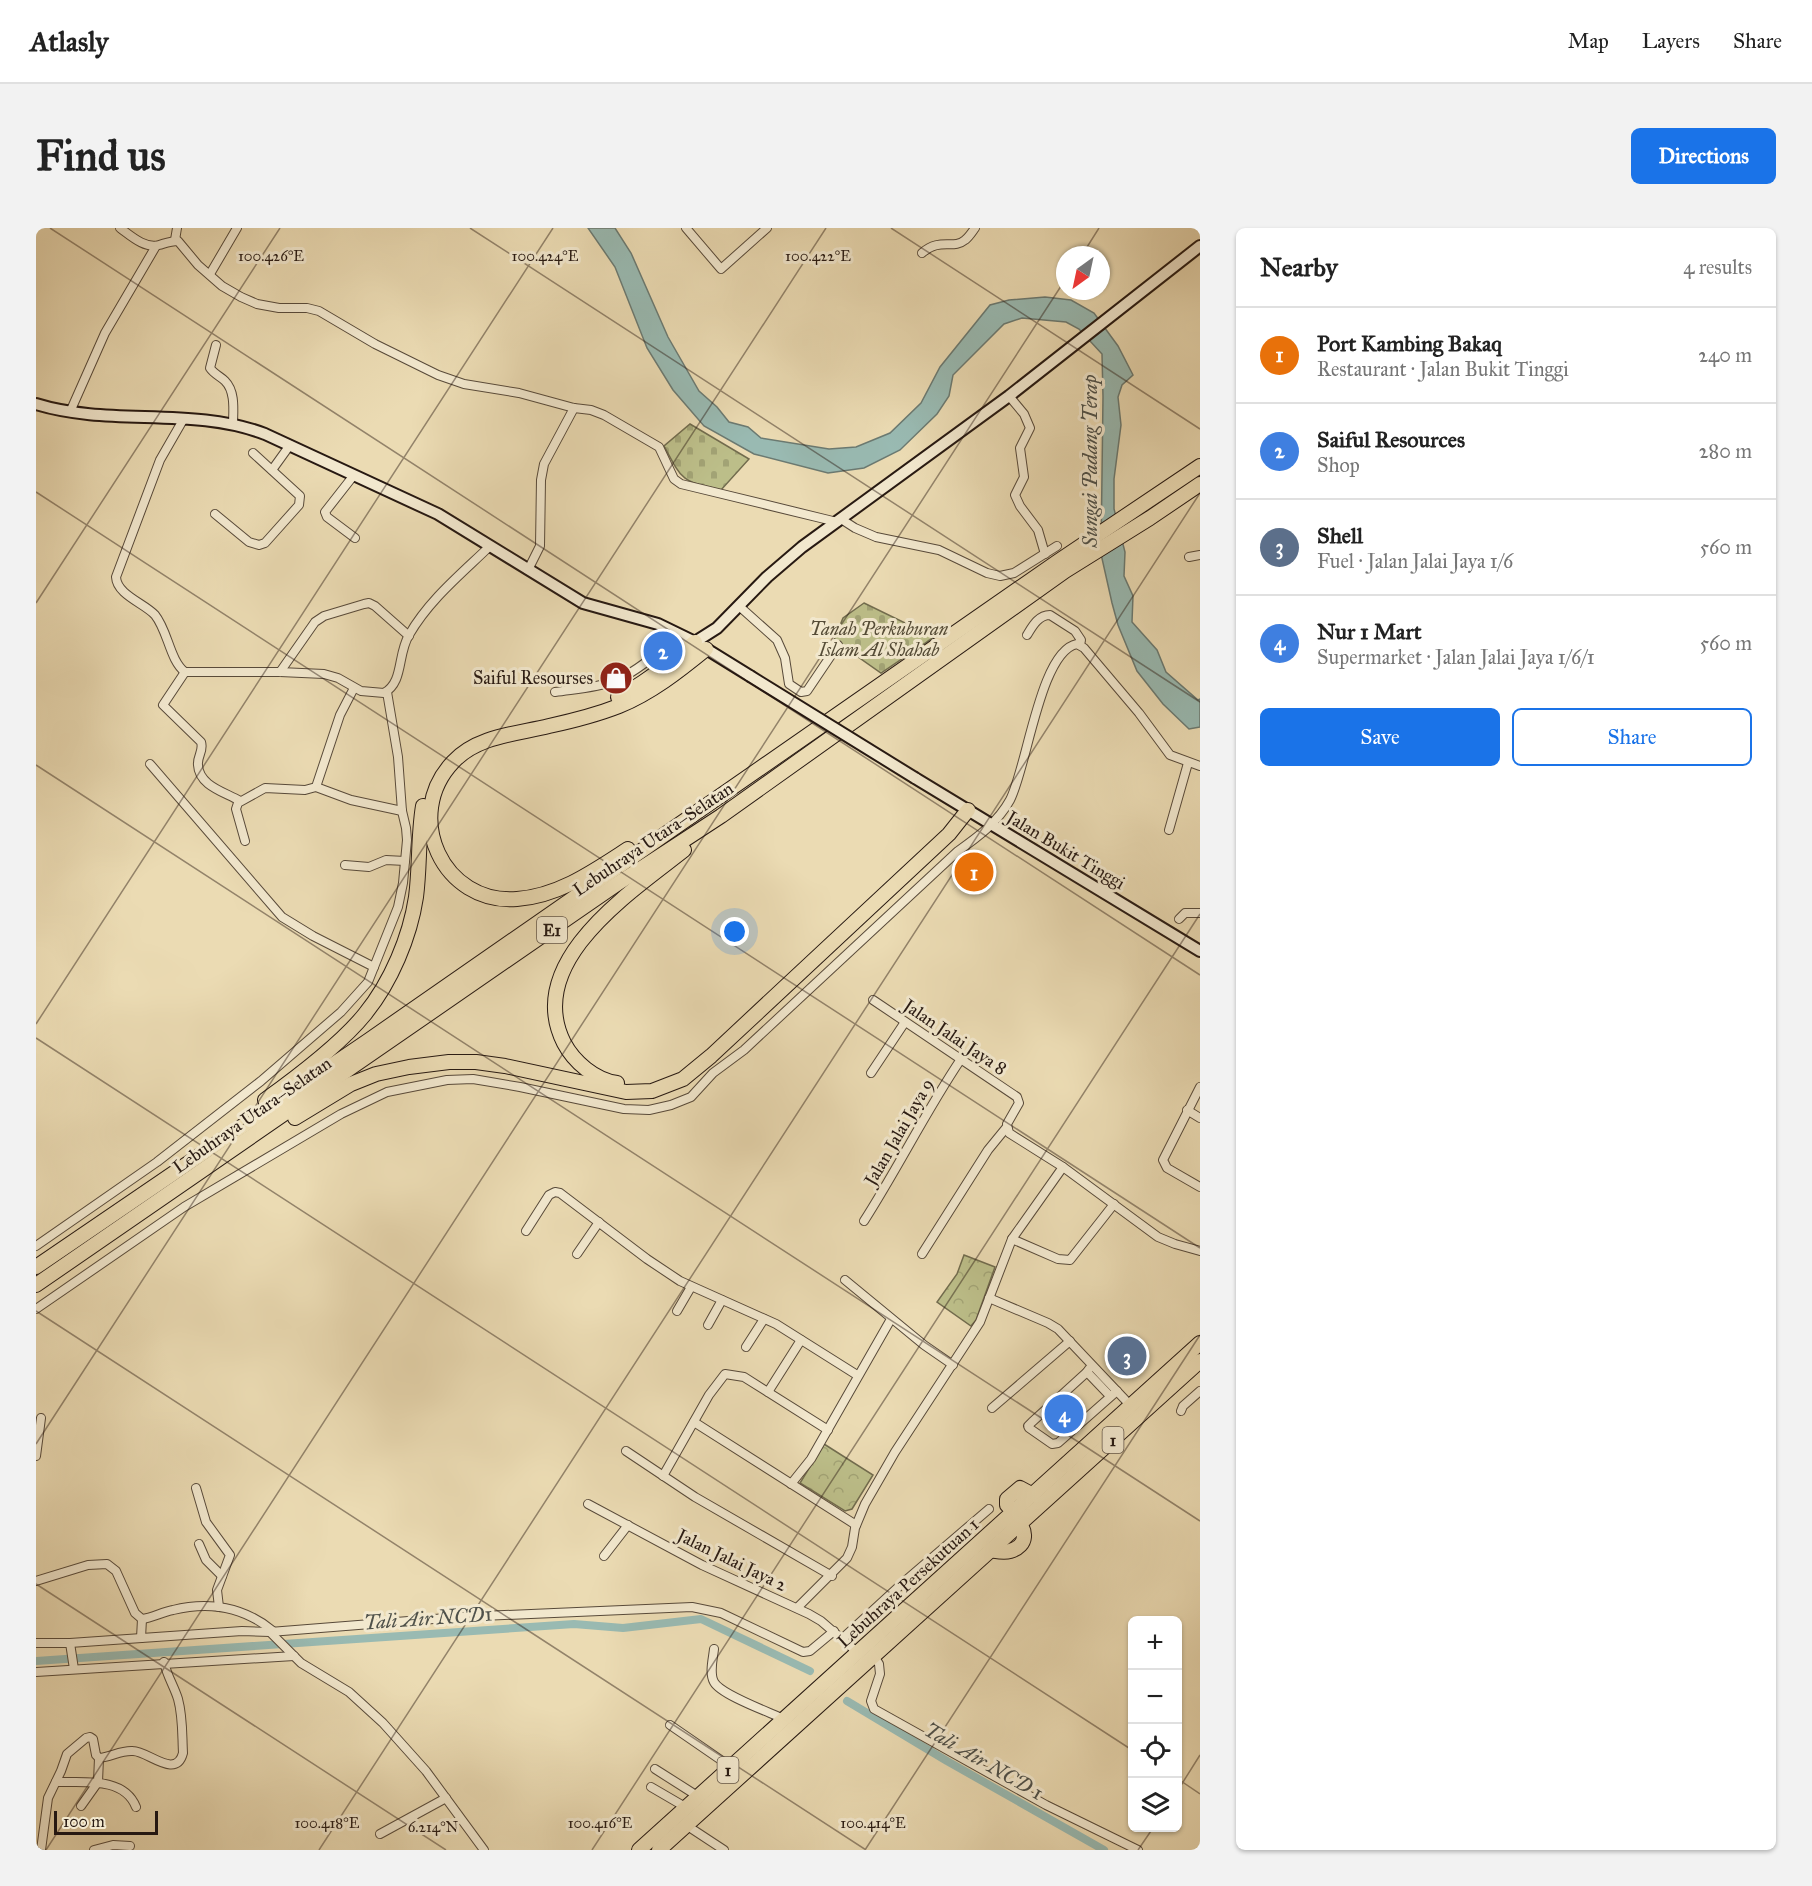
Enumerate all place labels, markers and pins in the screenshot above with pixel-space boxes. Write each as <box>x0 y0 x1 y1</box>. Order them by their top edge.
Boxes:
pin: 2 <box>644 628 682 674</box>
shop icon: Saiful Resourses <box>598 660 634 696</box>
place label: Saiful Resourses <box>473 667 593 689</box>
pin: 1 <box>954 850 994 894</box>
pin: 3 <box>1108 1334 1146 1378</box>
pin: 4 <box>1044 1392 1084 1436</box>

